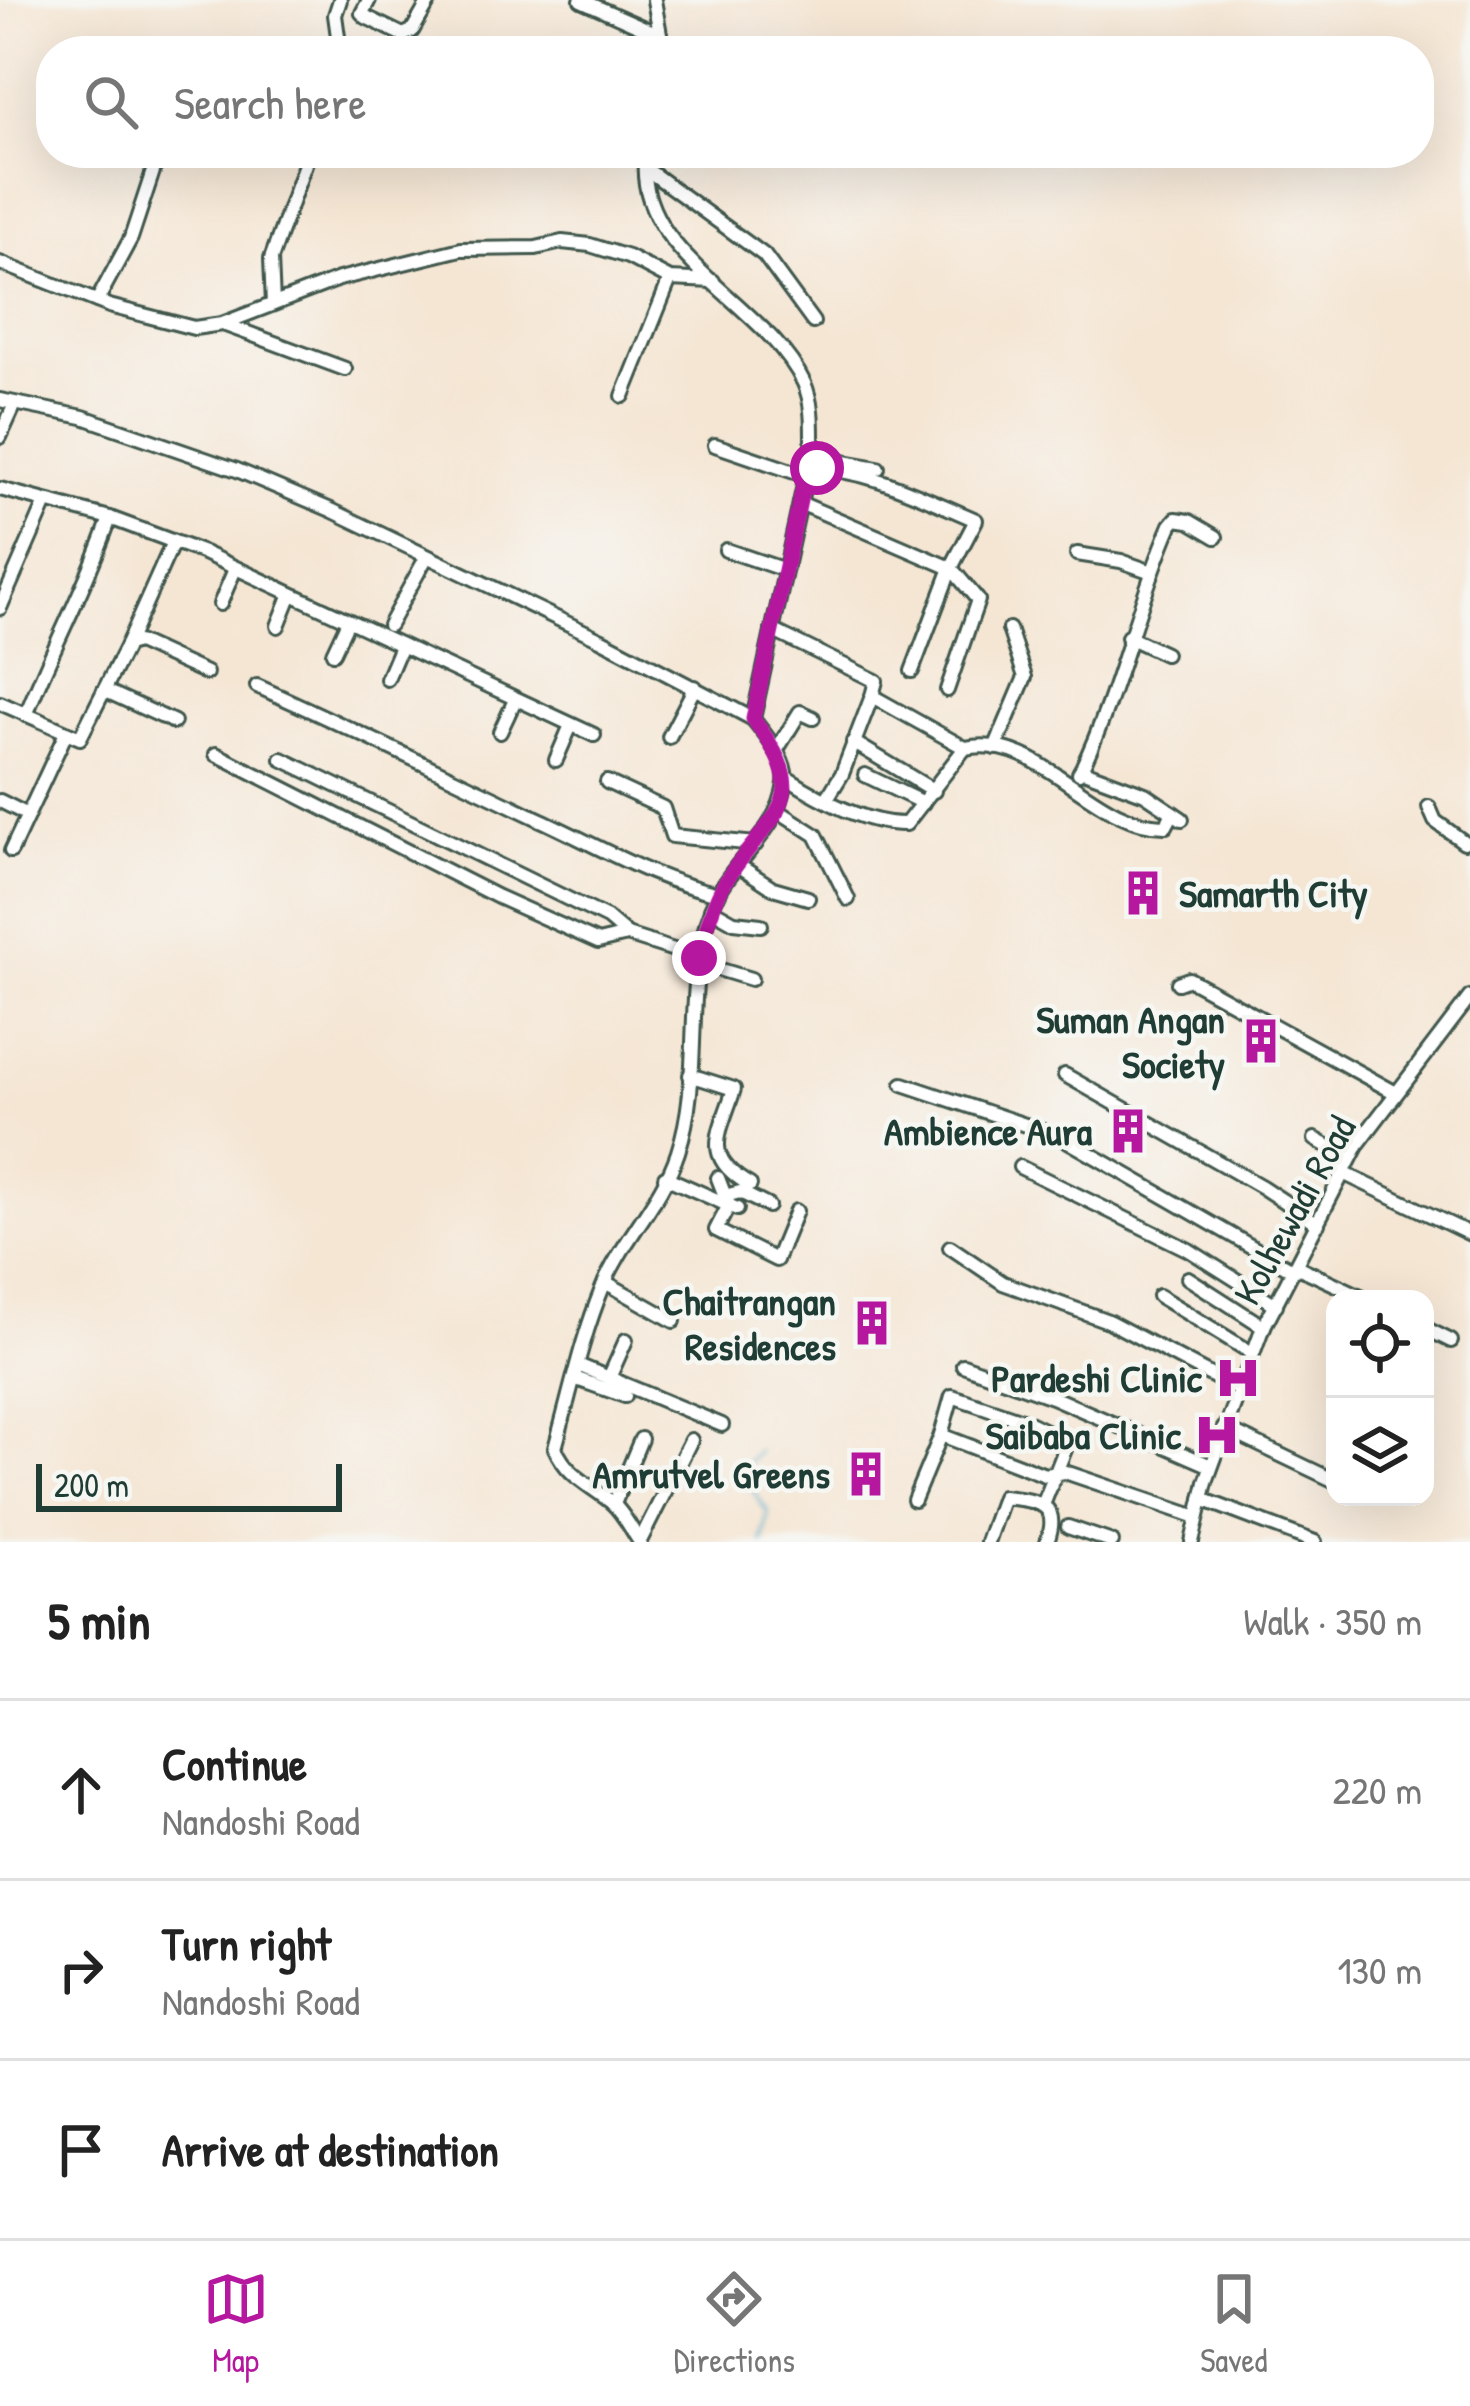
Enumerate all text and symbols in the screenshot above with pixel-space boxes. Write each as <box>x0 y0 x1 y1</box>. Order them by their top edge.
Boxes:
search box <box>36 36 1434 168</box>
icon: search <box>78 69 144 135</box>
text: Search here <box>174 72 366 133</box>
route start <box>790 441 844 495</box>
place label: Samarth City <box>1179 866 1368 920</box>
building icon: Samarth City <box>1118 868 1168 918</box>
route end <box>672 931 726 985</box>
place label: Suman Angan Society <box>1036 992 1226 1091</box>
building icon: Suman Angan Society <box>1236 1016 1286 1066</box>
place label: Ambience Aura <box>884 1104 1093 1157</box>
building icon: Ambience Aura <box>1103 1106 1153 1156</box>
street label: Kolhewadi Road <box>1220 1106 1367 1314</box>
place label: Chaitrangan Residences <box>663 1274 836 1372</box>
map controls <box>1326 1290 1434 1506</box>
button: locate <box>1326 1290 1434 1398</box>
building icon: Chaitrangan Residences <box>847 1298 897 1348</box>
place label: Pardeshi Clinic <box>991 1351 1203 1404</box>
hospital icon: Pardeshi Clinic <box>1213 1353 1263 1403</box>
button: layers <box>1326 1398 1434 1506</box>
place label: Saibaba Clinic <box>985 1408 1182 1461</box>
hospital icon: Saibaba Clinic <box>1192 1410 1242 1460</box>
place label: Amrutvel Greens <box>593 1447 830 1500</box>
building icon: Amrutvel Greens <box>841 1449 891 1499</box>
scale bar <box>36 1458 342 1511</box>
text: 200 m <box>54 1463 129 1507</box>
text: 5 min <box>48 1586 150 1655</box>
text: Walk · 350 m <box>1243 1594 1422 1647</box>
text: Continue <box>162 1733 307 1794</box>
icon: ahead <box>48 1757 114 1823</box>
text: 220 m <box>1333 1763 1422 1816</box>
text: Nandoshi Road <box>162 1794 360 1847</box>
text: Turn right <box>162 1913 331 1974</box>
icon: right <box>48 1937 114 2003</box>
text: 130 m <box>1337 1943 1422 1996</box>
text: Nandoshi Road <box>162 1974 360 2027</box>
icon: arrive <box>48 2117 114 2183</box>
text: Arrive at destination <box>162 2119 499 2180</box>
tab: Map <box>203 2266 269 2382</box>
tab: Directions <box>674 2266 795 2382</box>
tab: Saved <box>1200 2266 1267 2382</box>

